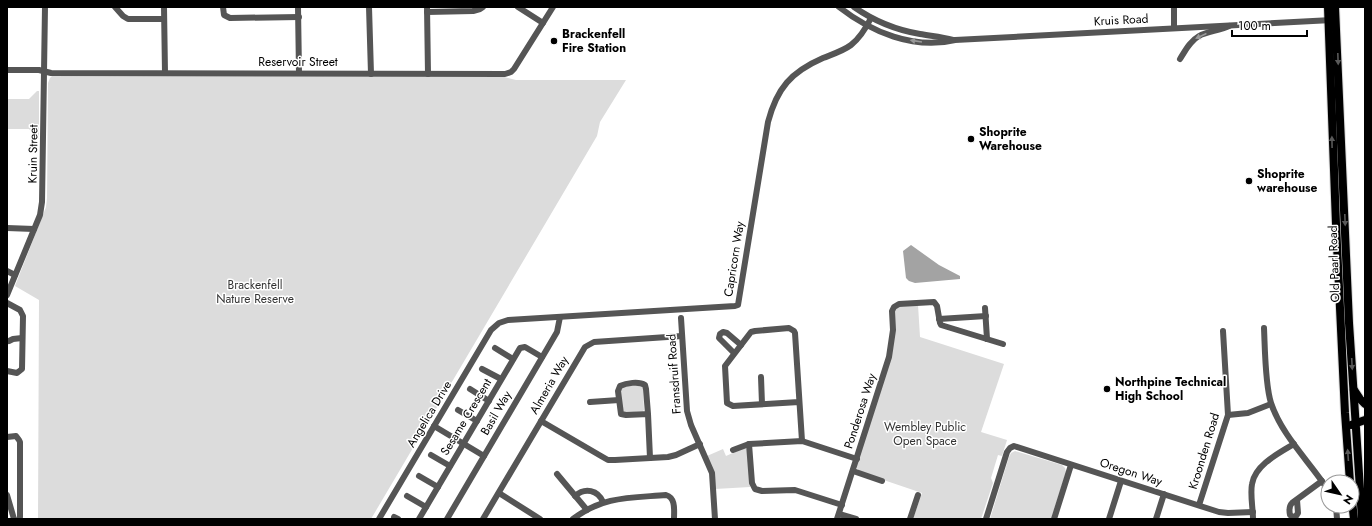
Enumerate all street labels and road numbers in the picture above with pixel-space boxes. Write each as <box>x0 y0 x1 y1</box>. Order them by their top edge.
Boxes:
street label: Kruis Road <box>1093 10 1149 30</box>
street label: Reservoir Street <box>258 53 338 71</box>
street label: Kruin Street <box>23 124 43 184</box>
street label: Capricorn Way <box>719 219 749 298</box>
street label: Old Paarl Road <box>1324 225 1344 303</box>
street label: Fransdruif Road <box>662 333 686 415</box>
street label: Almeria Way <box>525 352 573 417</box>
street label: Ponderosa Way <box>839 370 881 451</box>
street label: Sesame Crescent <box>436 375 496 459</box>
street label: Angelica Drive <box>402 377 456 451</box>
street label: Basil Way <box>476 387 516 438</box>
street label: Kroonden Road <box>1184 411 1224 491</box>
street label: Oregon Way <box>1098 453 1165 491</box>

